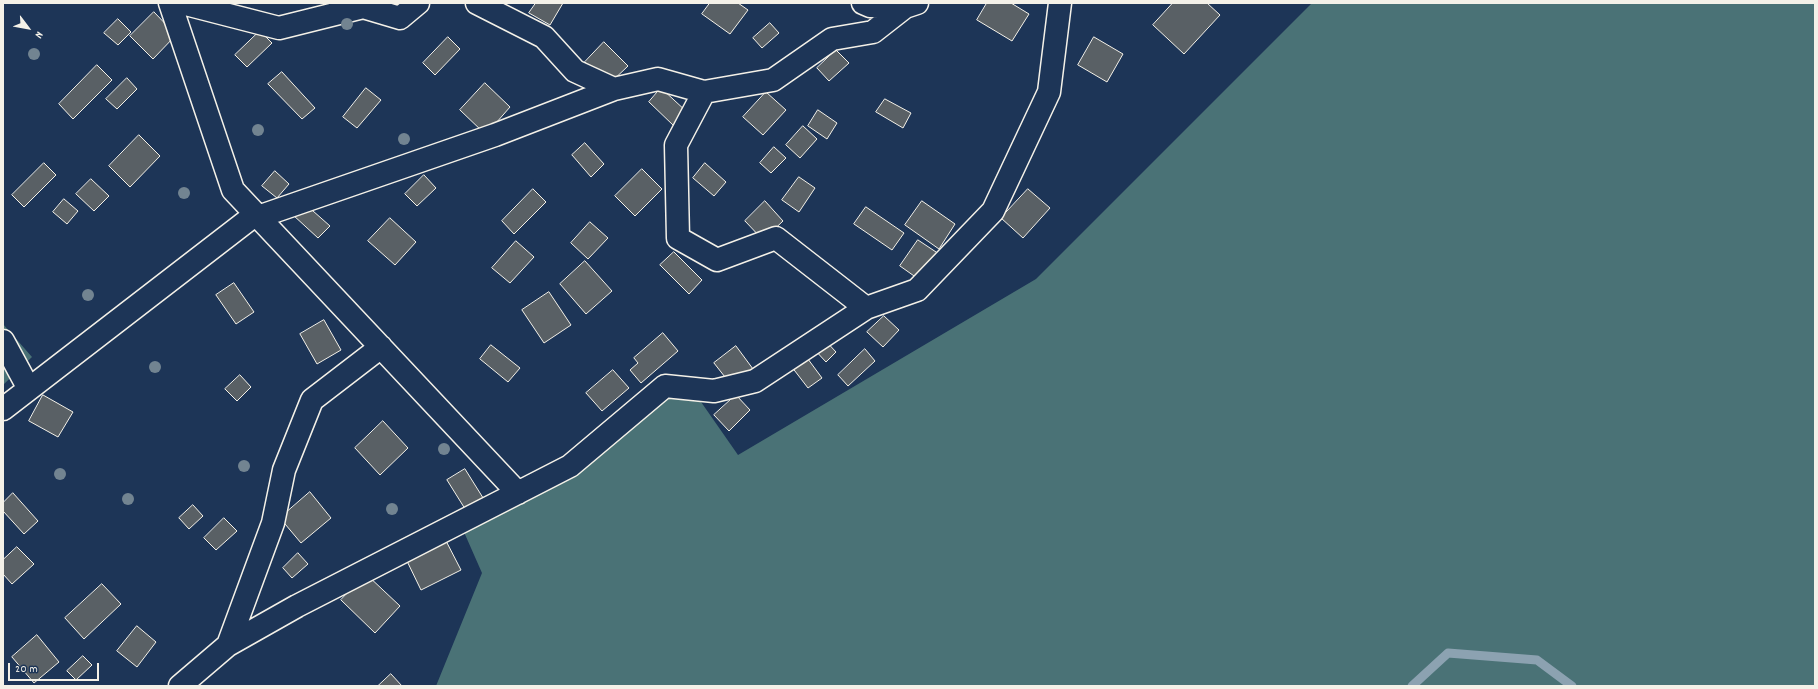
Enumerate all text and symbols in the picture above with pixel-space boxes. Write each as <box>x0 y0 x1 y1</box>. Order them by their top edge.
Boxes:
north arrow <box>8 8 48 48</box>
text: N <box>30 28 46 41</box>
scale bar <box>10 655 101 681</box>
text: 20 m <box>15 661 38 678</box>

